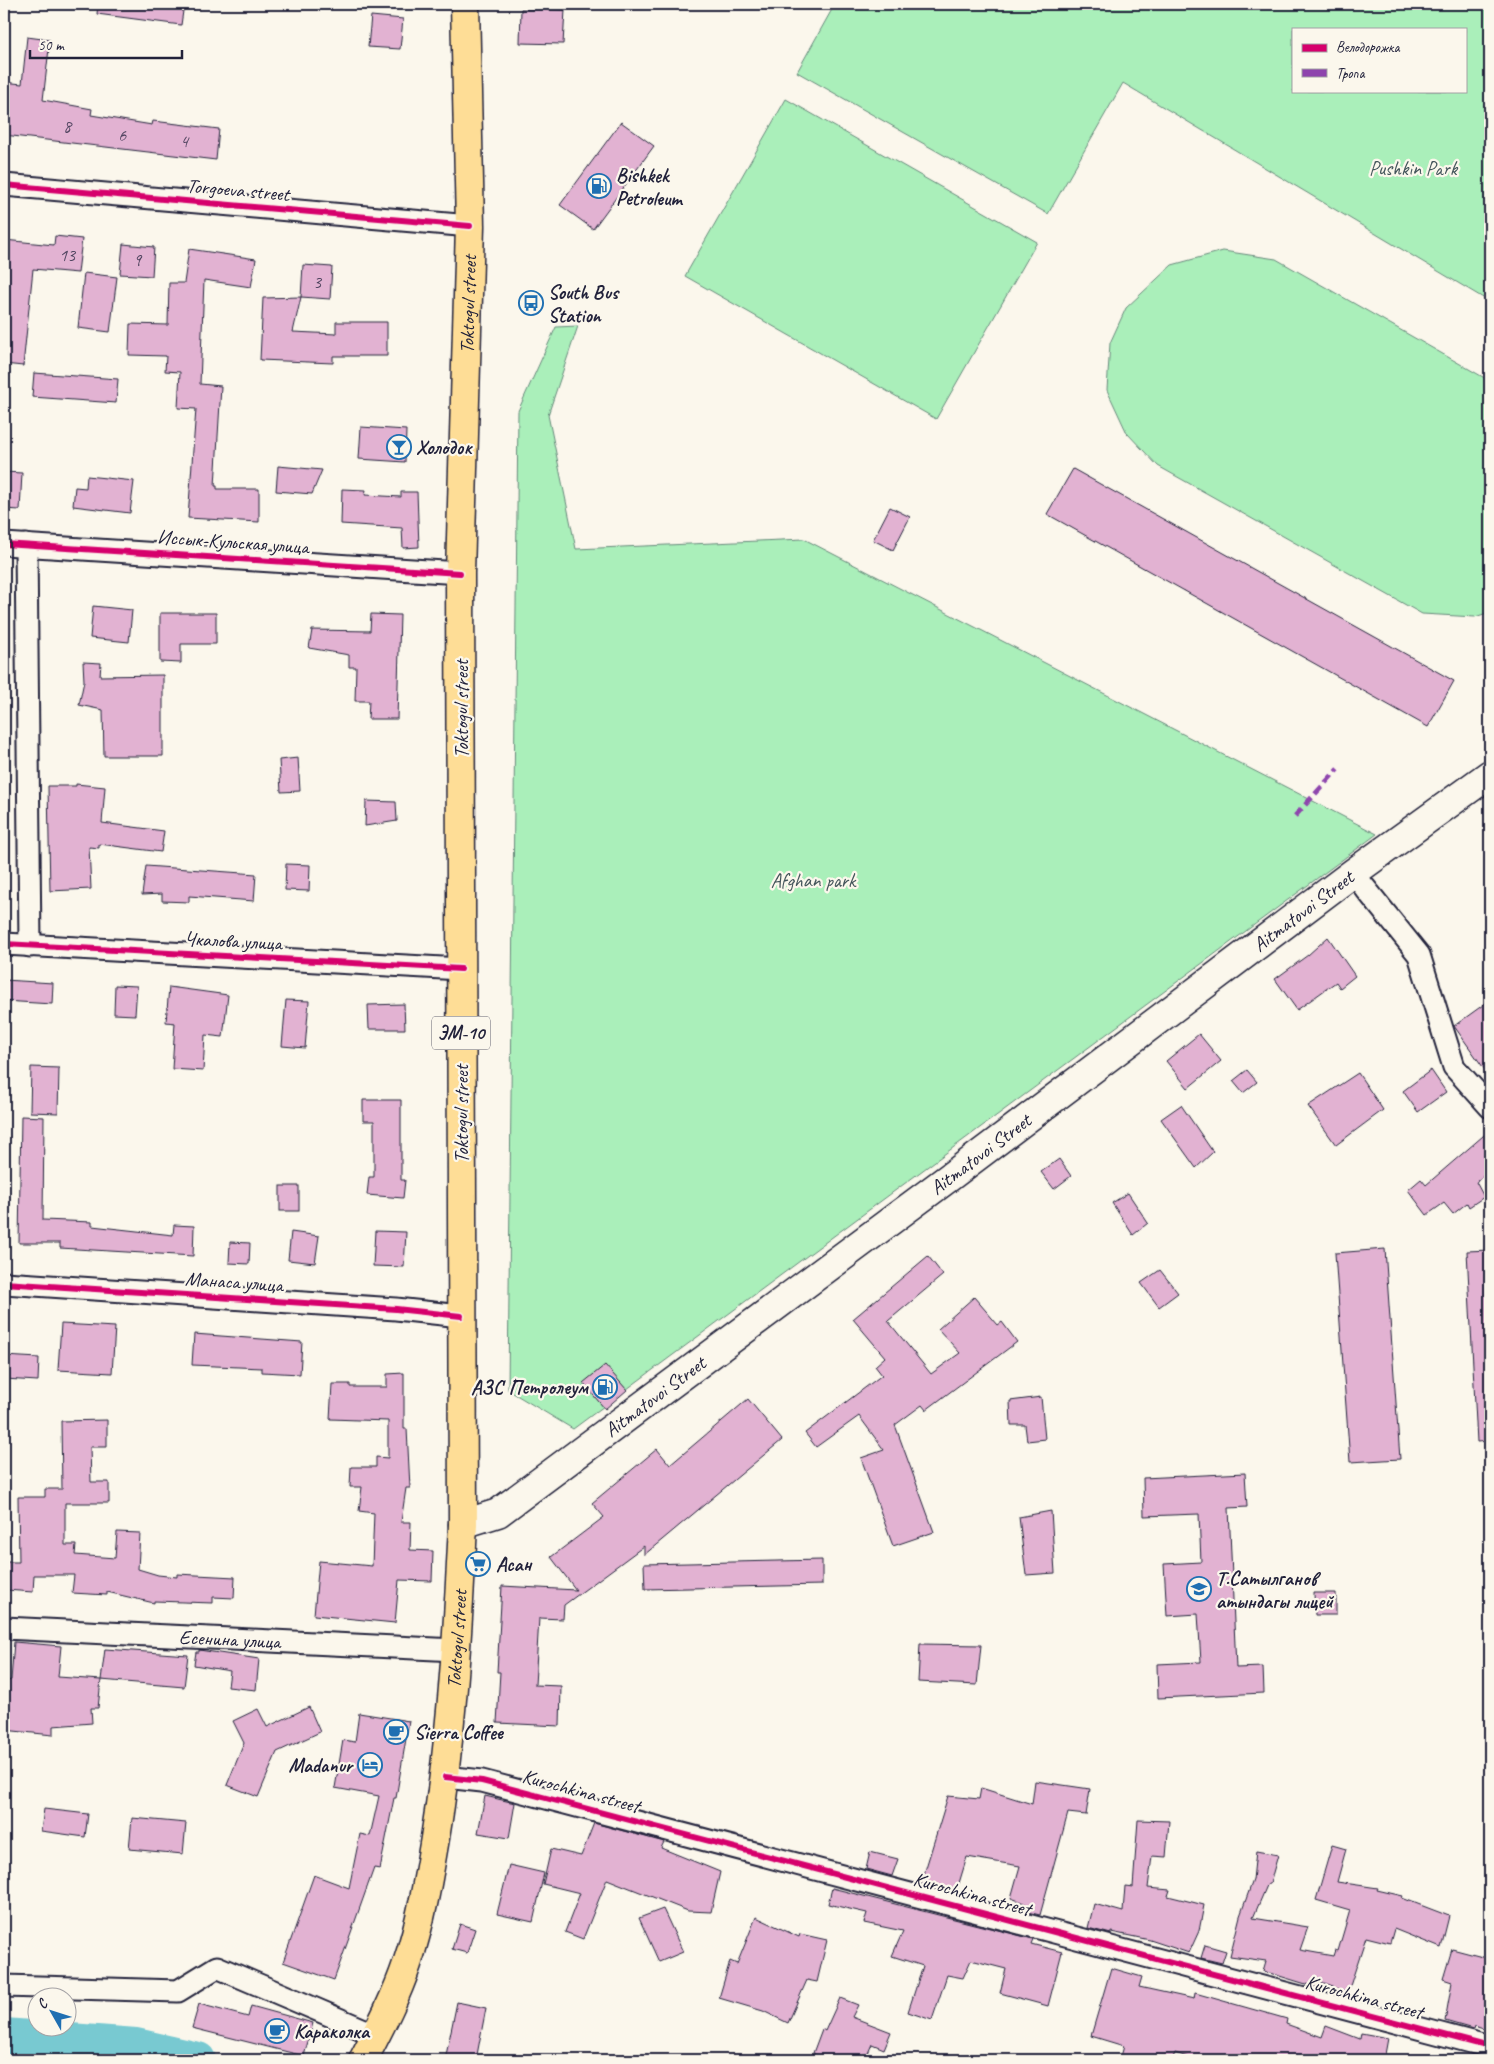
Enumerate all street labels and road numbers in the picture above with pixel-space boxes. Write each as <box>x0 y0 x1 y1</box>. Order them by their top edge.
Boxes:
street label: Torgoeva street <box>186 173 293 207</box>
street label: Toktogul street <box>454 252 482 354</box>
street label: Иссык-Кульская улица <box>156 524 311 560</box>
street label: Toktogul street <box>449 657 474 758</box>
street label: Aitmatovoi Street <box>1248 863 1360 957</box>
street label: Чкалова улица <box>184 926 284 956</box>
road number: ЭМ-10 <box>432 1016 490 1050</box>
street label: Toktogul street <box>449 1062 474 1163</box>
street label: Aitmatovoi Street <box>925 1106 1038 1200</box>
street label: Манаса улица <box>184 1266 285 1298</box>
street label: Aitmatovoi Street <box>599 1349 712 1442</box>
street label: Toktogul street <box>440 1587 472 1689</box>
street label: Есенина улица <box>179 1624 283 1654</box>
street label: Kurochkina street <box>520 1763 646 1820</box>
street label: Kurochkina street <box>911 1866 1037 1923</box>
street label: Kurochkina street <box>1303 1969 1429 2026</box>

